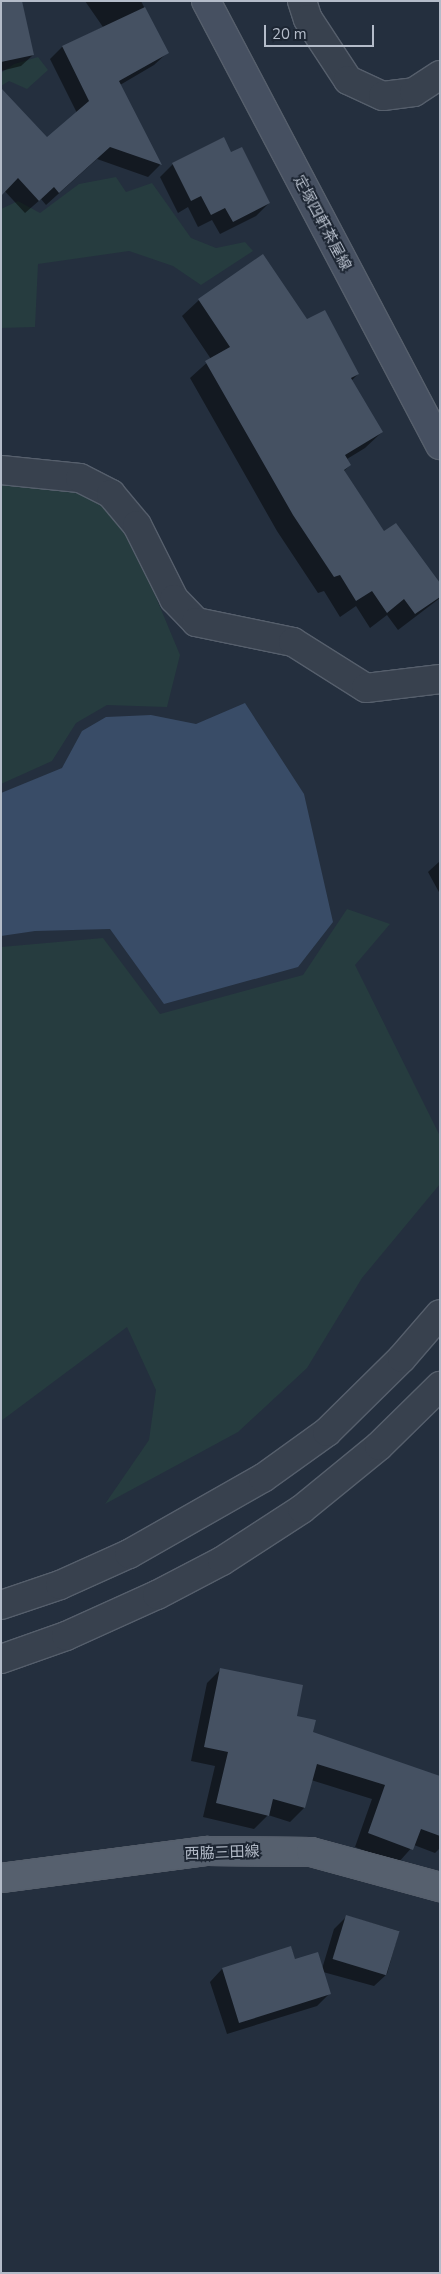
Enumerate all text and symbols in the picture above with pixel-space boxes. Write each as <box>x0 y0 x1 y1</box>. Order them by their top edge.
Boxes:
scale bar <box>266 15 376 47</box>
text: 20 m <box>272 24 307 44</box>
street label: 定塚四軒茶屋線 <box>289 172 355 274</box>
street label: 西脇三田線 <box>184 1843 260 1863</box>

